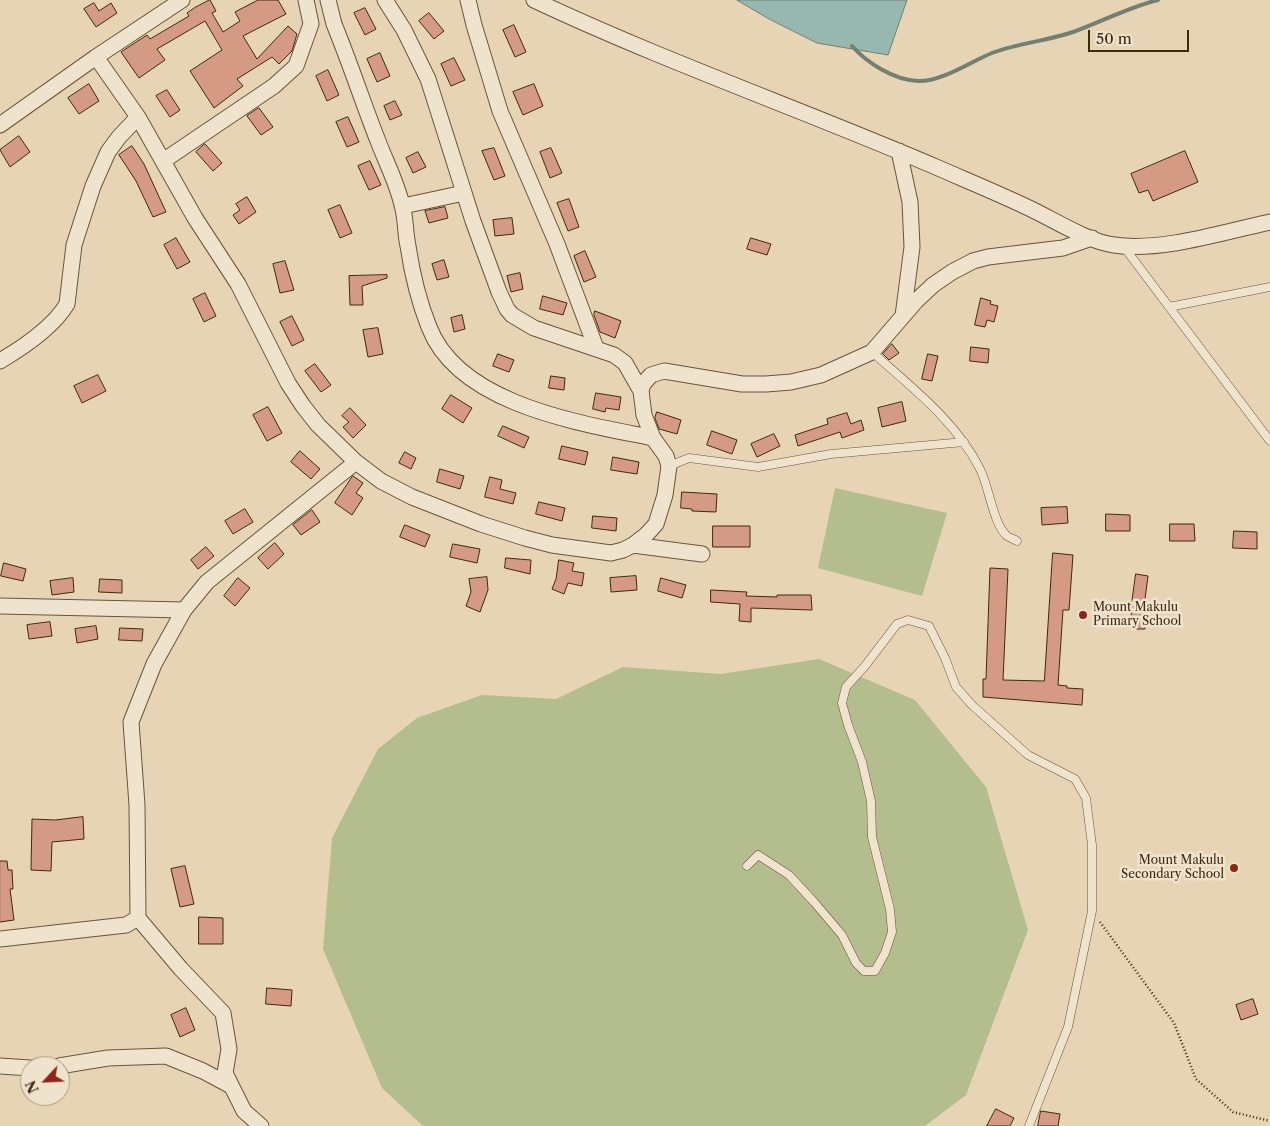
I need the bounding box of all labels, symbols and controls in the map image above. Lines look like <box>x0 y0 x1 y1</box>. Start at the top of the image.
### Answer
scale bar <box>1090 20 1191 52</box>
text: 50 m <box>1096 29 1132 48</box>
place label: Mount Makulu Primary School <box>1093 601 1181 629</box>
marker: Mount Makulu Primary School <box>1077 609 1089 621</box>
place label: Mount Makulu Secondary School <box>1121 854 1224 882</box>
marker: Mount Makulu Secondary School <box>1228 862 1240 874</box>
north arrow <box>20 1056 70 1106</box>
text: N <box>22 1078 43 1096</box>

